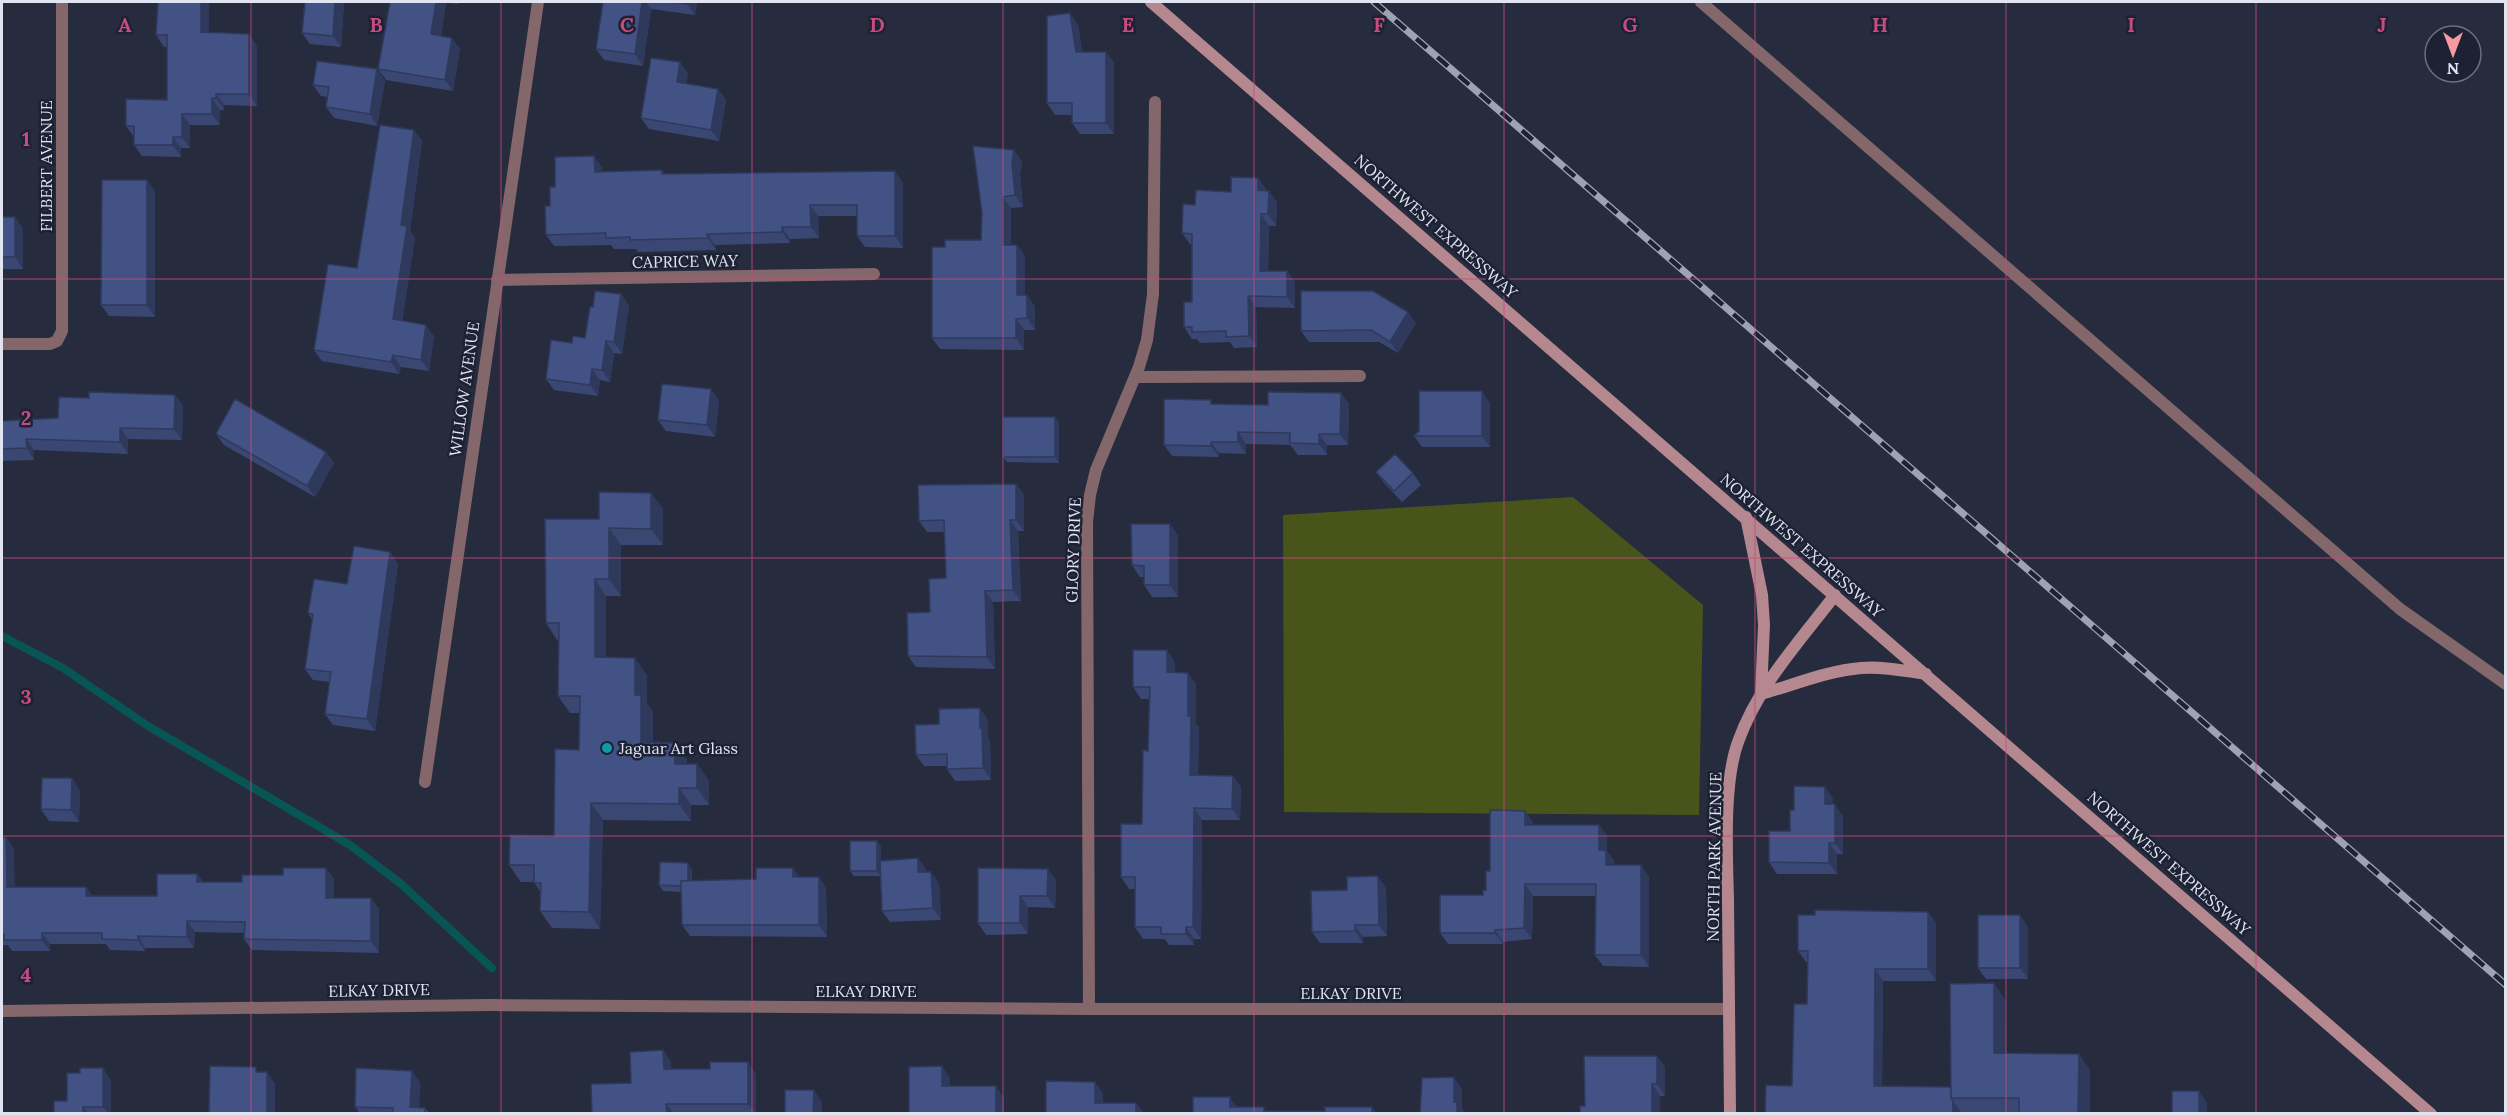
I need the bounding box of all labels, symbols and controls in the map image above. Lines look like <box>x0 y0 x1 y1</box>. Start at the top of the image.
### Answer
text: A <box>118 12 132 37</box>
text: B <box>369 12 383 37</box>
text: C <box>620 12 634 37</box>
text: D <box>869 12 885 37</box>
text: E <box>1122 12 1134 37</box>
text: F <box>1373 12 1385 37</box>
text: G <box>1622 12 1638 37</box>
text: H <box>1872 12 1888 37</box>
text: I <box>2127 12 2135 37</box>
text: J <box>2377 12 2387 37</box>
north arrow <box>2423 24 2483 84</box>
text: N <box>2447 59 2459 79</box>
street label: FILBERT AVENUE <box>36 100 56 232</box>
text: 1 <box>22 126 30 151</box>
street label: NORTHWEST EXPRESSWAY <box>1350 150 1522 303</box>
street label: CAPRICE WAY <box>632 250 739 272</box>
street label: WILLOW AVENUE <box>445 320 483 458</box>
text: 2 <box>21 405 31 430</box>
street label: NORTHWEST EXPRESSWAY <box>1716 469 1888 622</box>
street label: GLORY DRIVE <box>1061 497 1085 603</box>
text: 3 <box>20 684 32 709</box>
place label: Jaguar Art Glass <box>618 738 738 758</box>
marker: Jaguar Art Glass <box>600 741 614 755</box>
street label: NORTH PARK AVENUE <box>1703 772 1725 942</box>
street label: NORTHWEST EXPRESSWAY <box>2083 787 2255 940</box>
text: 4 <box>21 962 32 987</box>
street label: ELKAY DRIVE <box>328 979 430 1001</box>
street label: ELKAY DRIVE <box>815 981 917 1001</box>
street label: ELKAY DRIVE <box>1300 983 1402 1003</box>

